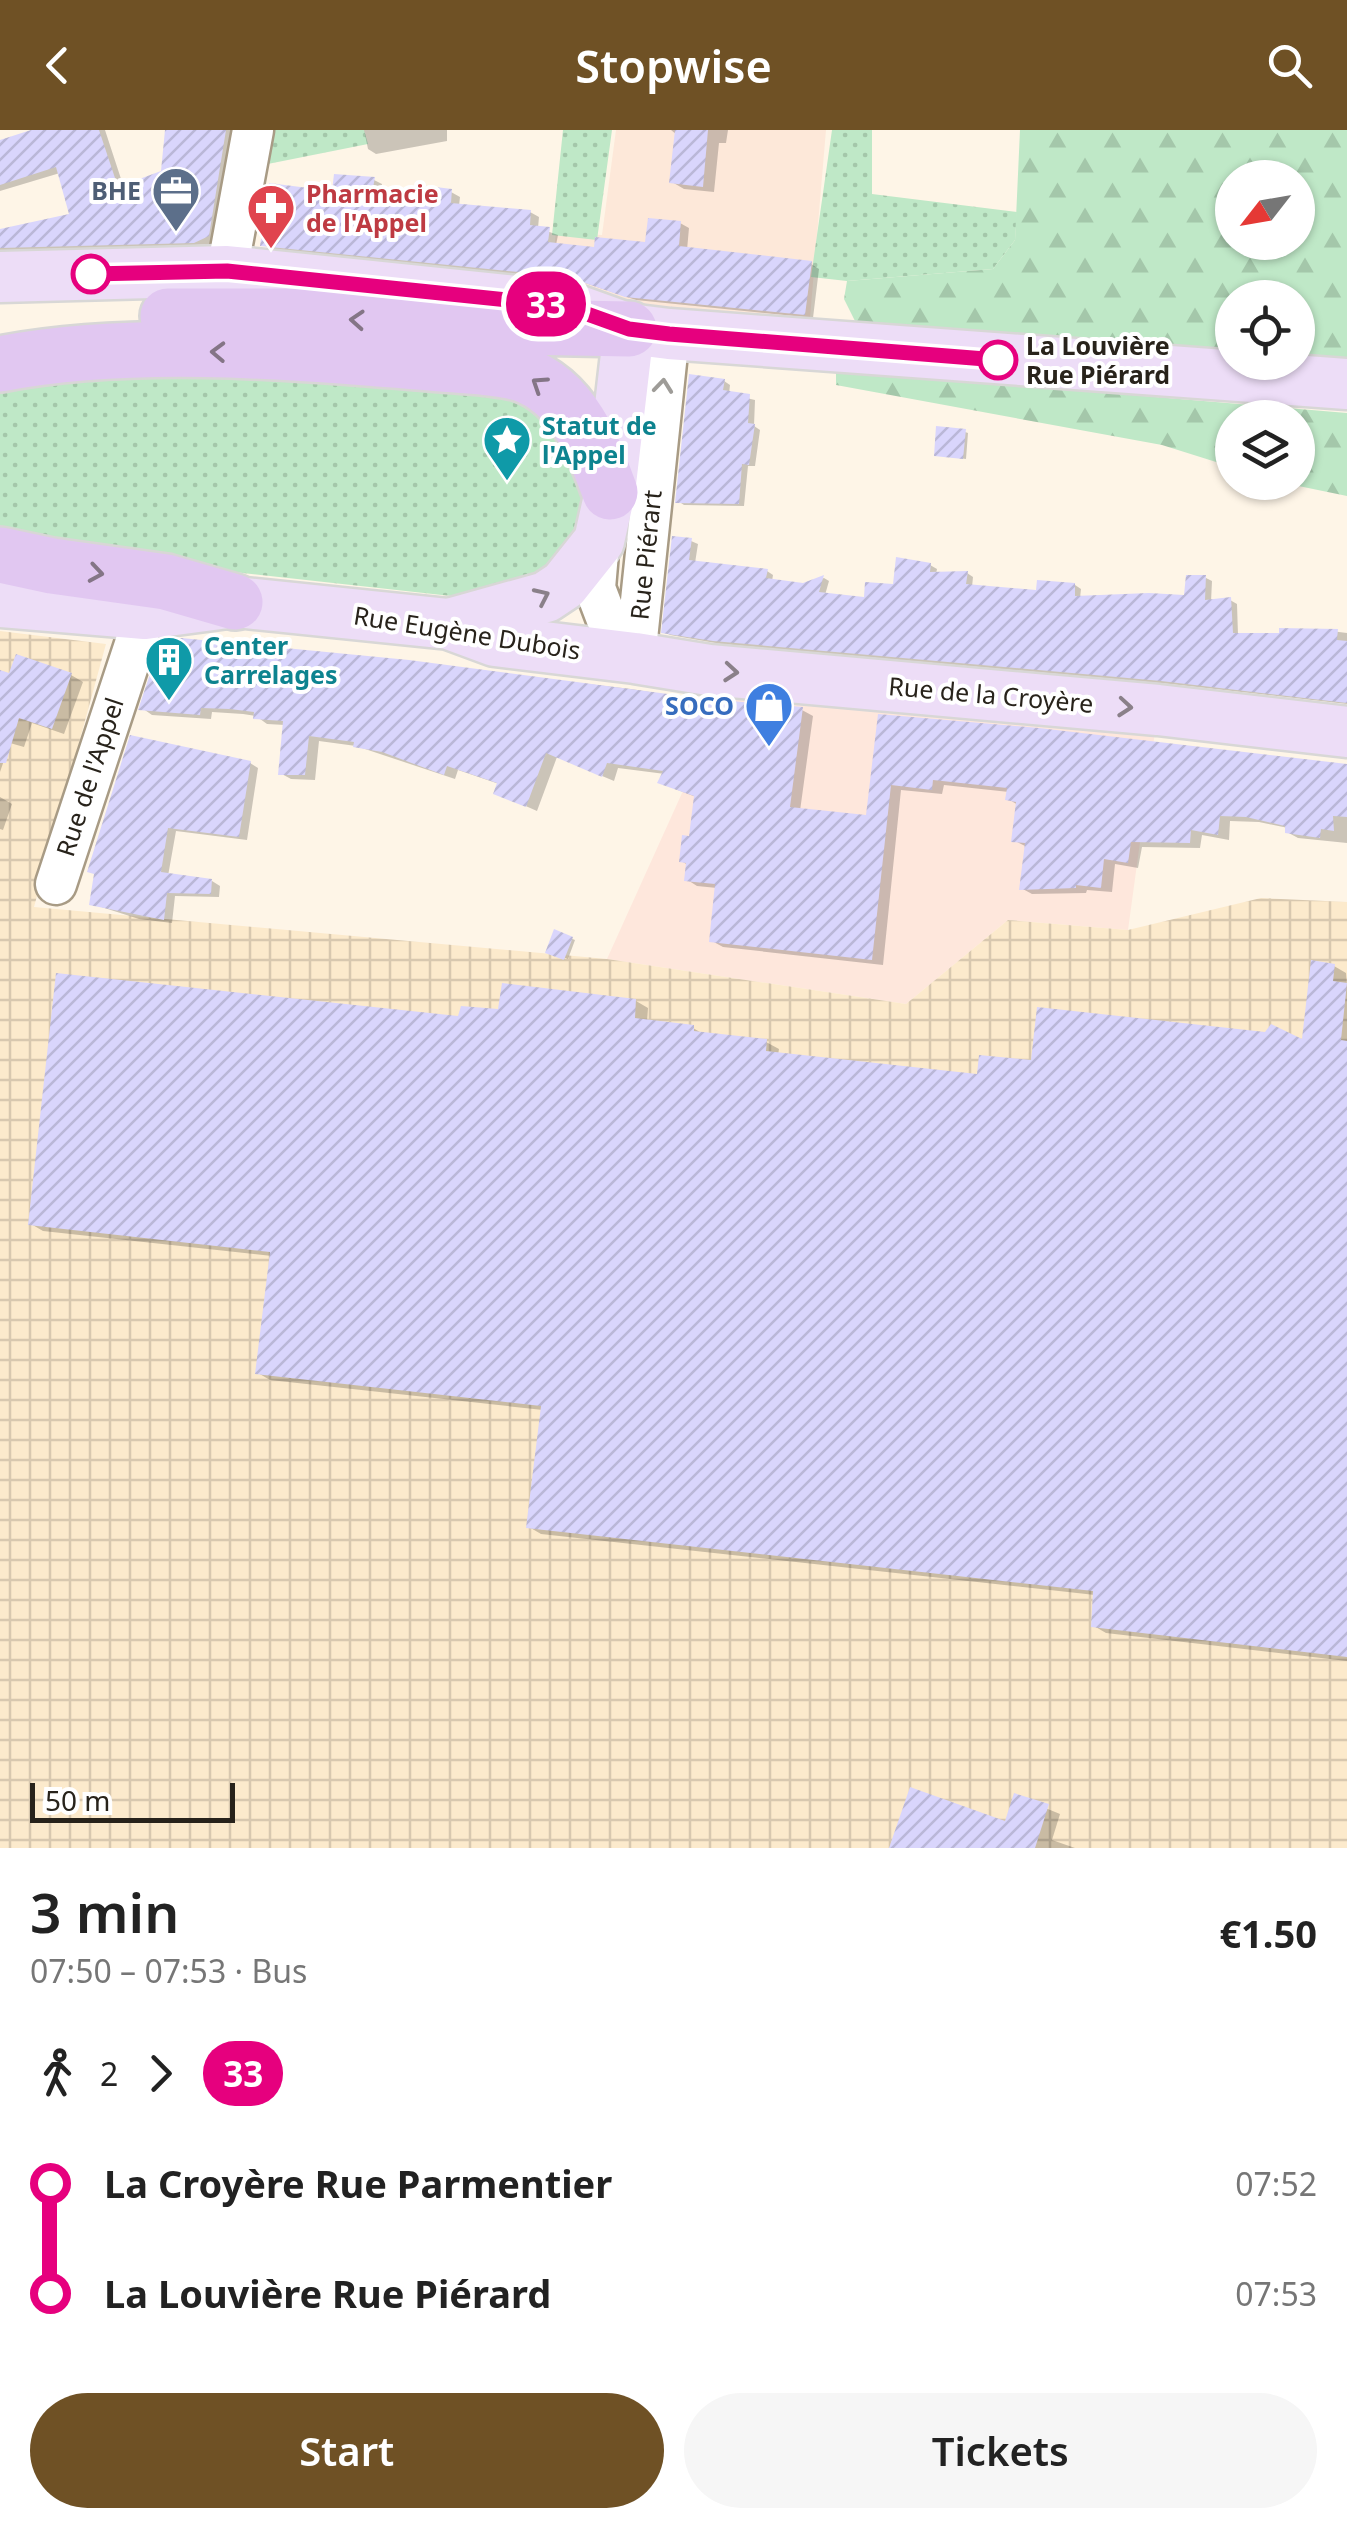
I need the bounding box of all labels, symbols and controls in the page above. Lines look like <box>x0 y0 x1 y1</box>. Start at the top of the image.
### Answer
text: Stopwise <box>575 35 772 96</box>
icon: back <box>30 38 85 93</box>
icon: search <box>1262 38 1317 93</box>
north arrow <box>1215 160 1315 260</box>
map controls <box>1215 160 1315 500</box>
office icon: BHE <box>150 165 202 233</box>
place label: BHE <box>91 173 141 207</box>
place label: Pharmacie de l'Appel <box>306 176 439 239</box>
pharmacy icon: Pharmacie de l'Appel <box>245 182 297 250</box>
unlabelled marker <box>72 255 110 293</box>
line badge: 33 <box>501 272 591 336</box>
button: locate <box>1215 280 1315 380</box>
text: 33 <box>526 281 566 328</box>
one-way arrow <box>349 310 365 332</box>
place label: La Louvière Rue Piérard <box>1026 328 1170 391</box>
marker: La Louvière Rue Piérard <box>979 341 1017 379</box>
one-way arrow <box>210 342 226 363</box>
one-way arrow <box>532 378 550 397</box>
one-way arrow <box>652 378 673 394</box>
button: layers <box>1215 400 1315 500</box>
place label: Statut de l'Appel <box>542 408 657 471</box>
place icon: Statut de l'Appel <box>481 414 533 482</box>
street label: Rue Piérart <box>621 488 669 622</box>
one-way arrow <box>87 561 104 582</box>
one-way arrow <box>532 589 550 609</box>
street label: Rue Eugène Dubois <box>351 597 583 667</box>
place label: Center Carrelages <box>204 628 338 691</box>
building icon: Center Carrelages <box>143 634 195 702</box>
one-way arrow <box>724 661 740 683</box>
street label: Rue de la Croyère <box>887 668 1095 720</box>
shop icon: SOCO <box>743 680 795 748</box>
place label: SOCO <box>665 688 734 722</box>
street label: Rue de l'Appel <box>47 693 131 860</box>
one-way arrow <box>1117 696 1133 718</box>
scale bar <box>30 1778 235 1822</box>
text: 50 m <box>45 1781 111 1819</box>
text: 3 min <box>30 1874 179 1949</box>
text: €1.50 <box>1219 1907 1317 1959</box>
text: 07:50 – 07:53 · Bus <box>30 1949 307 1992</box>
icon: walk <box>30 2046 85 2101</box>
icon: forward <box>133 2046 188 2101</box>
text: 33 <box>223 2050 263 2097</box>
text: 2 <box>100 2052 118 2095</box>
text: La Croyère Rue Parmentier <box>104 2157 612 2209</box>
text: 07:52 <box>1235 2162 1317 2205</box>
text: La Louvière Rue Piérard <box>104 2267 551 2319</box>
text: 07:53 <box>1235 2272 1317 2315</box>
button: Start <box>30 2393 664 2508</box>
button: Tickets <box>684 2393 1317 2508</box>

